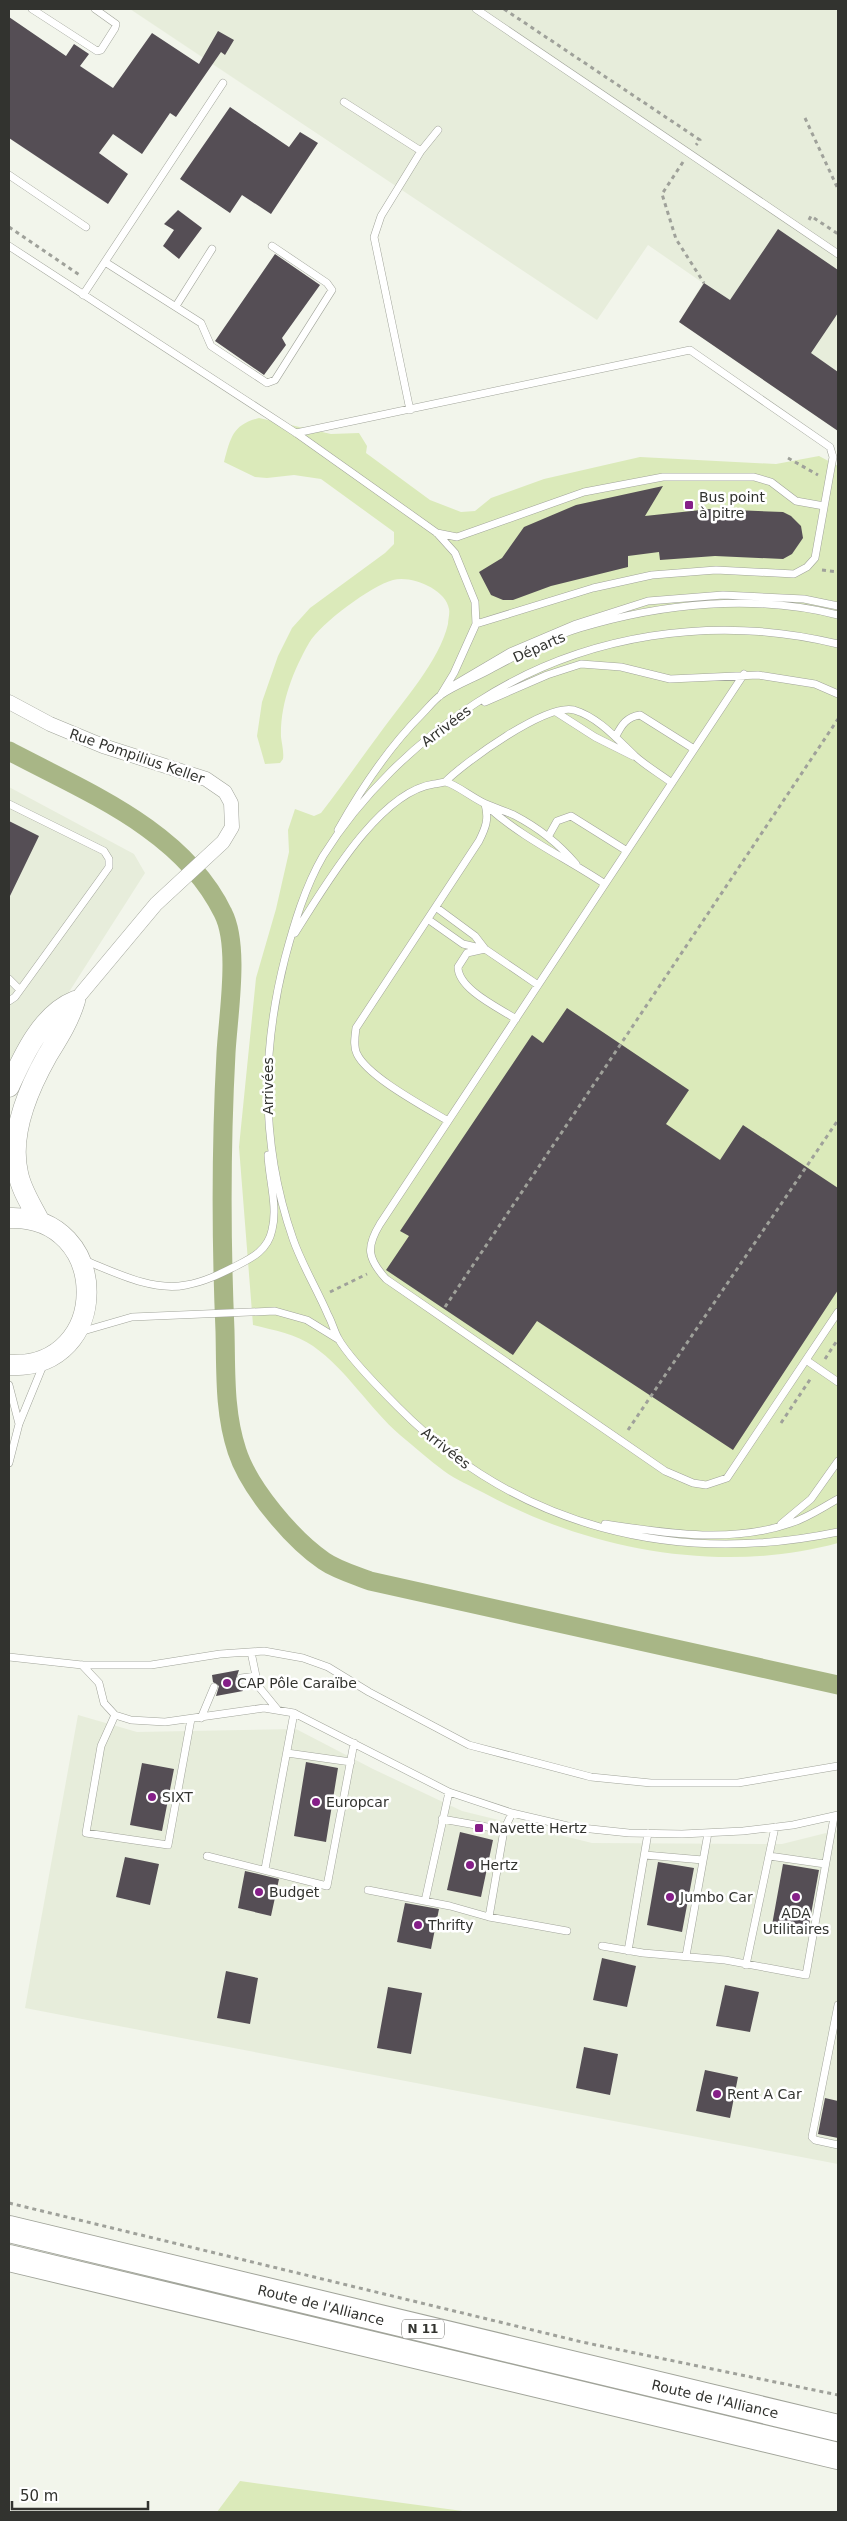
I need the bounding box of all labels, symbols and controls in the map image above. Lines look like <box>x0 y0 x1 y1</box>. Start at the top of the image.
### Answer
place label: Bus point à pitre <box>699 489 765 521</box>
marker: Bus point à pitre <box>683 499 695 511</box>
street label: Départs <box>510 628 568 666</box>
street label: Arrivées <box>418 702 474 750</box>
street label: Rue Pompilius Keller <box>67 725 207 787</box>
street label: Arrivées <box>260 1057 276 1115</box>
street label: Arrivées <box>418 1424 474 1472</box>
place label: CAP Pôle Caraïbe <box>237 1675 357 1691</box>
marker: CAP Pôle Caraïbe <box>221 1677 233 1689</box>
place label: SIXT <box>162 1789 193 1805</box>
marker: SIXT <box>146 1791 158 1803</box>
place label: Europcar <box>326 1794 389 1810</box>
marker: Europcar <box>310 1796 322 1808</box>
place label: Navette Hertz <box>489 1820 587 1836</box>
marker: Navette Hertz <box>473 1822 485 1834</box>
place label: Hertz <box>480 1857 518 1873</box>
marker: Hertz <box>464 1859 476 1871</box>
place label: Budget <box>269 1884 320 1900</box>
marker: Budget <box>253 1886 265 1898</box>
place label: Jumbo Car <box>679 1889 753 1905</box>
marker: Jumbo Car <box>664 1891 676 1903</box>
marker: ADA Utilitaires <box>790 1891 802 1903</box>
place label: ADA Utilitaires <box>763 1905 829 1937</box>
place label: Thrifty <box>427 1917 474 1933</box>
marker: Thrifty <box>412 1919 424 1931</box>
place label: Rent A Car <box>727 2086 802 2102</box>
marker: Rent A Car <box>711 2088 723 2100</box>
street label: Route de l'Alliance <box>256 2282 386 2328</box>
road number: N 11 <box>402 2320 444 2338</box>
street label: Route de l'Alliance <box>650 2377 780 2421</box>
scale bar <box>12 2478 149 2510</box>
text: 50 m <box>20 2487 58 2505</box>

